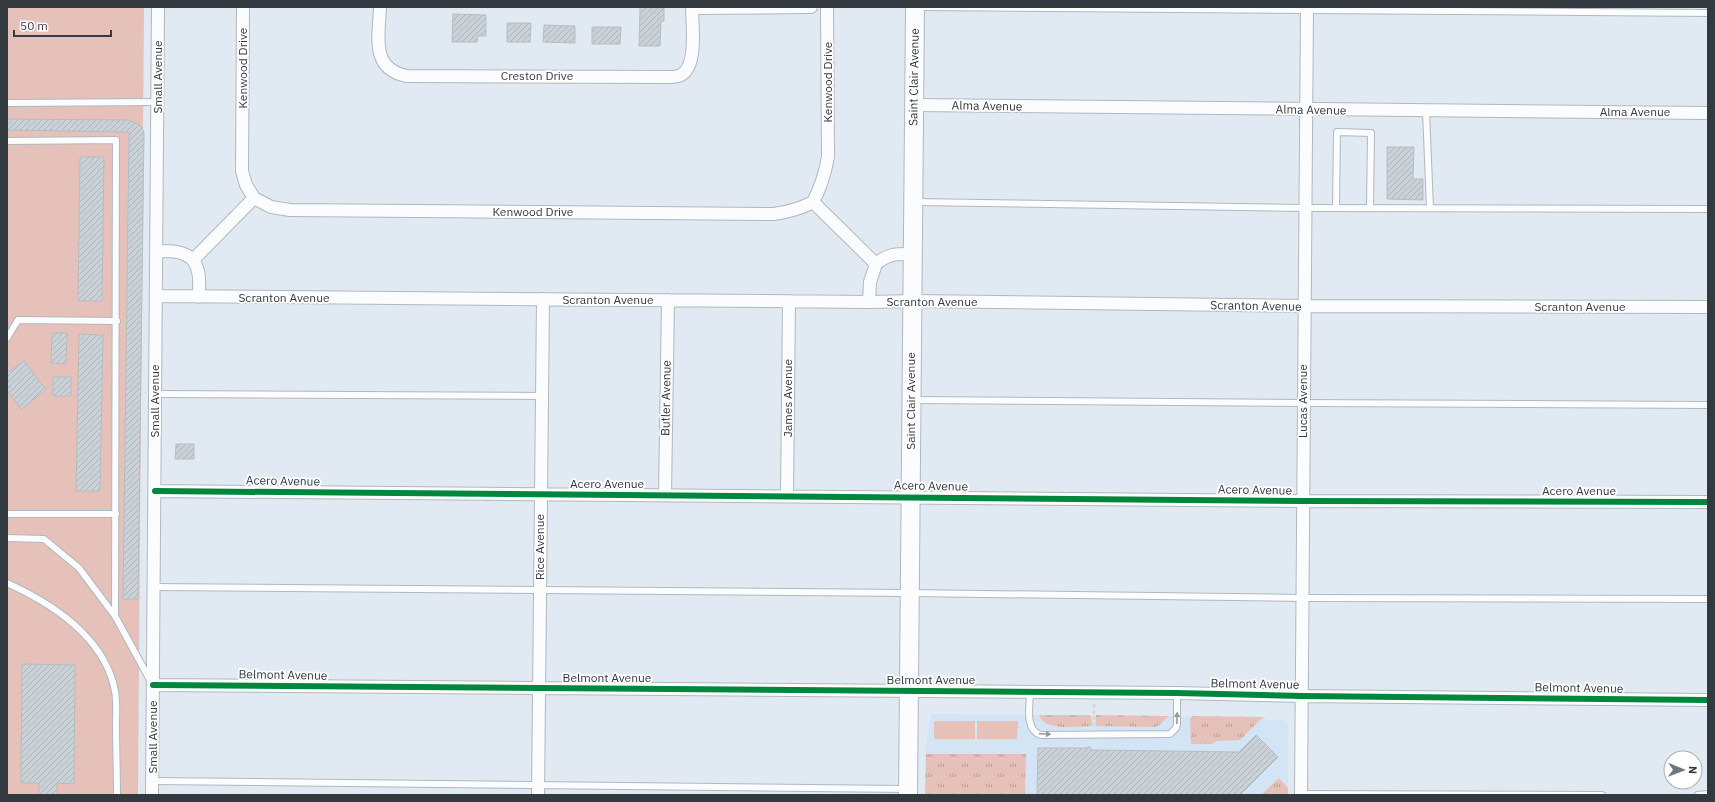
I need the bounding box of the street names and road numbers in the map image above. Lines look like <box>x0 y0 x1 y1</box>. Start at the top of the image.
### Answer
street label: Kenwood Drive <box>235 27 250 108</box>
street label: Saint Clair Avenue <box>905 28 922 126</box>
street label: Small Avenue <box>150 40 165 114</box>
street label: Kenwood Drive <box>820 41 835 122</box>
street label: Creston Drive <box>501 68 574 83</box>
street label: Alma Avenue <box>952 97 1023 114</box>
street label: Alma Avenue <box>1276 101 1347 118</box>
street label: Alma Avenue <box>1600 104 1671 119</box>
street label: Kenwood Drive <box>493 204 574 219</box>
street label: Scranton Avenue <box>238 290 330 305</box>
street label: Scranton Avenue <box>562 292 654 307</box>
street label: Scranton Avenue <box>886 294 978 309</box>
street label: Scranton Avenue <box>1210 297 1302 314</box>
street label: Scranton Avenue <box>1534 299 1626 314</box>
street label: Saint Clair Avenue <box>903 352 918 450</box>
street label: James Avenue <box>780 358 795 437</box>
street label: Butler Avenue <box>657 359 674 436</box>
street label: Small Avenue <box>147 364 162 438</box>
street label: Lucas Avenue <box>1295 364 1310 438</box>
street label: Acero Avenue <box>246 472 321 489</box>
street label: Acero Avenue <box>570 476 645 491</box>
street label: Acero Avenue <box>894 477 969 494</box>
street label: Acero Avenue <box>1218 481 1293 498</box>
street label: Acero Avenue <box>1542 483 1617 498</box>
street label: Rice Avenue <box>532 514 547 580</box>
street label: Belmont Avenue <box>238 666 328 683</box>
street label: Belmont Avenue <box>563 670 652 685</box>
street label: Belmont Avenue <box>887 672 976 687</box>
street label: Belmont Avenue <box>1210 675 1300 692</box>
street label: Belmont Avenue <box>1534 679 1624 696</box>
street label: Small Avenue <box>145 700 160 774</box>

